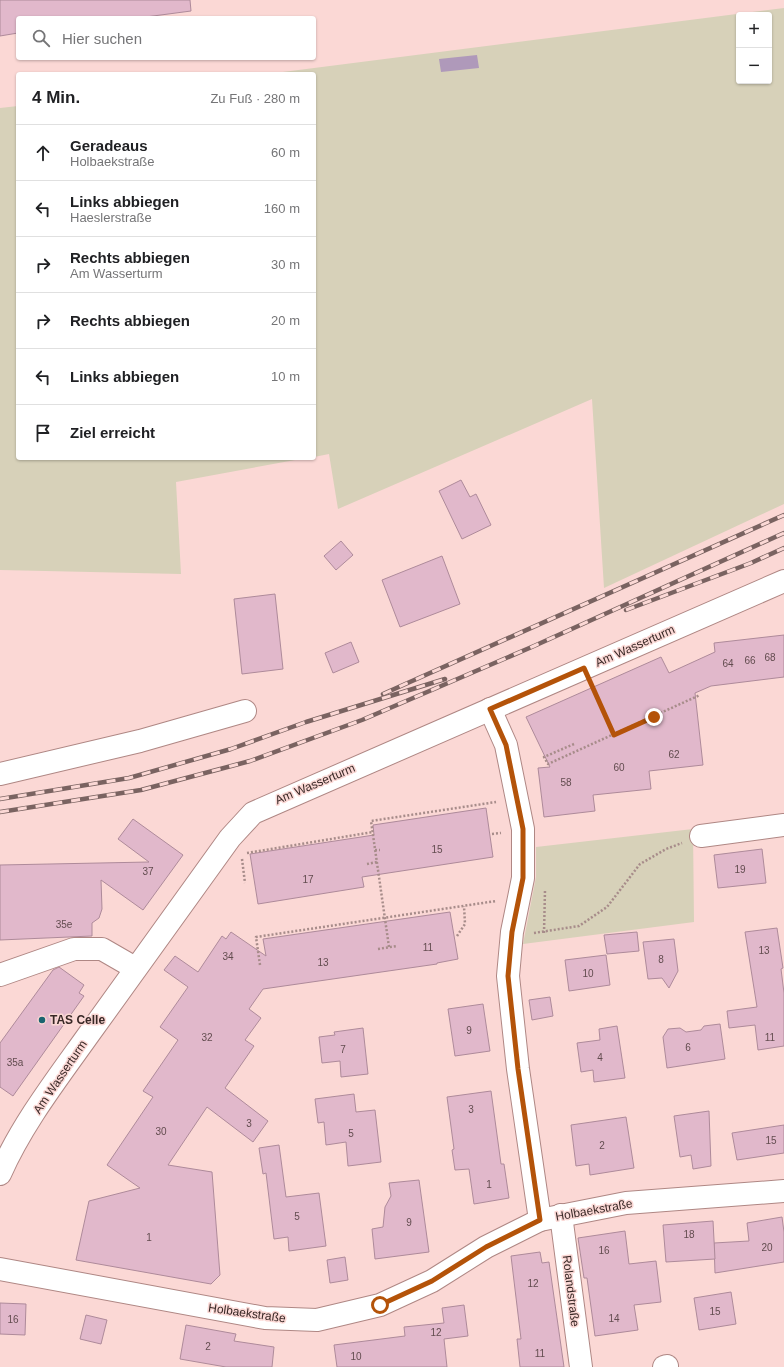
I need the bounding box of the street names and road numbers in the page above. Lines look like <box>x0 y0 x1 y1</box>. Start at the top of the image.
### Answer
street label: Am Wasserturm <box>593 622 677 670</box>
street label: Am Wasserturm <box>273 761 357 807</box>
street label: Am Wasserturm <box>30 1038 90 1116</box>
street label: Holbaekstraße <box>554 1196 634 1224</box>
street label: Rolandstraße <box>560 1254 582 1328</box>
street label: Holbaekstraße <box>207 1301 287 1325</box>

